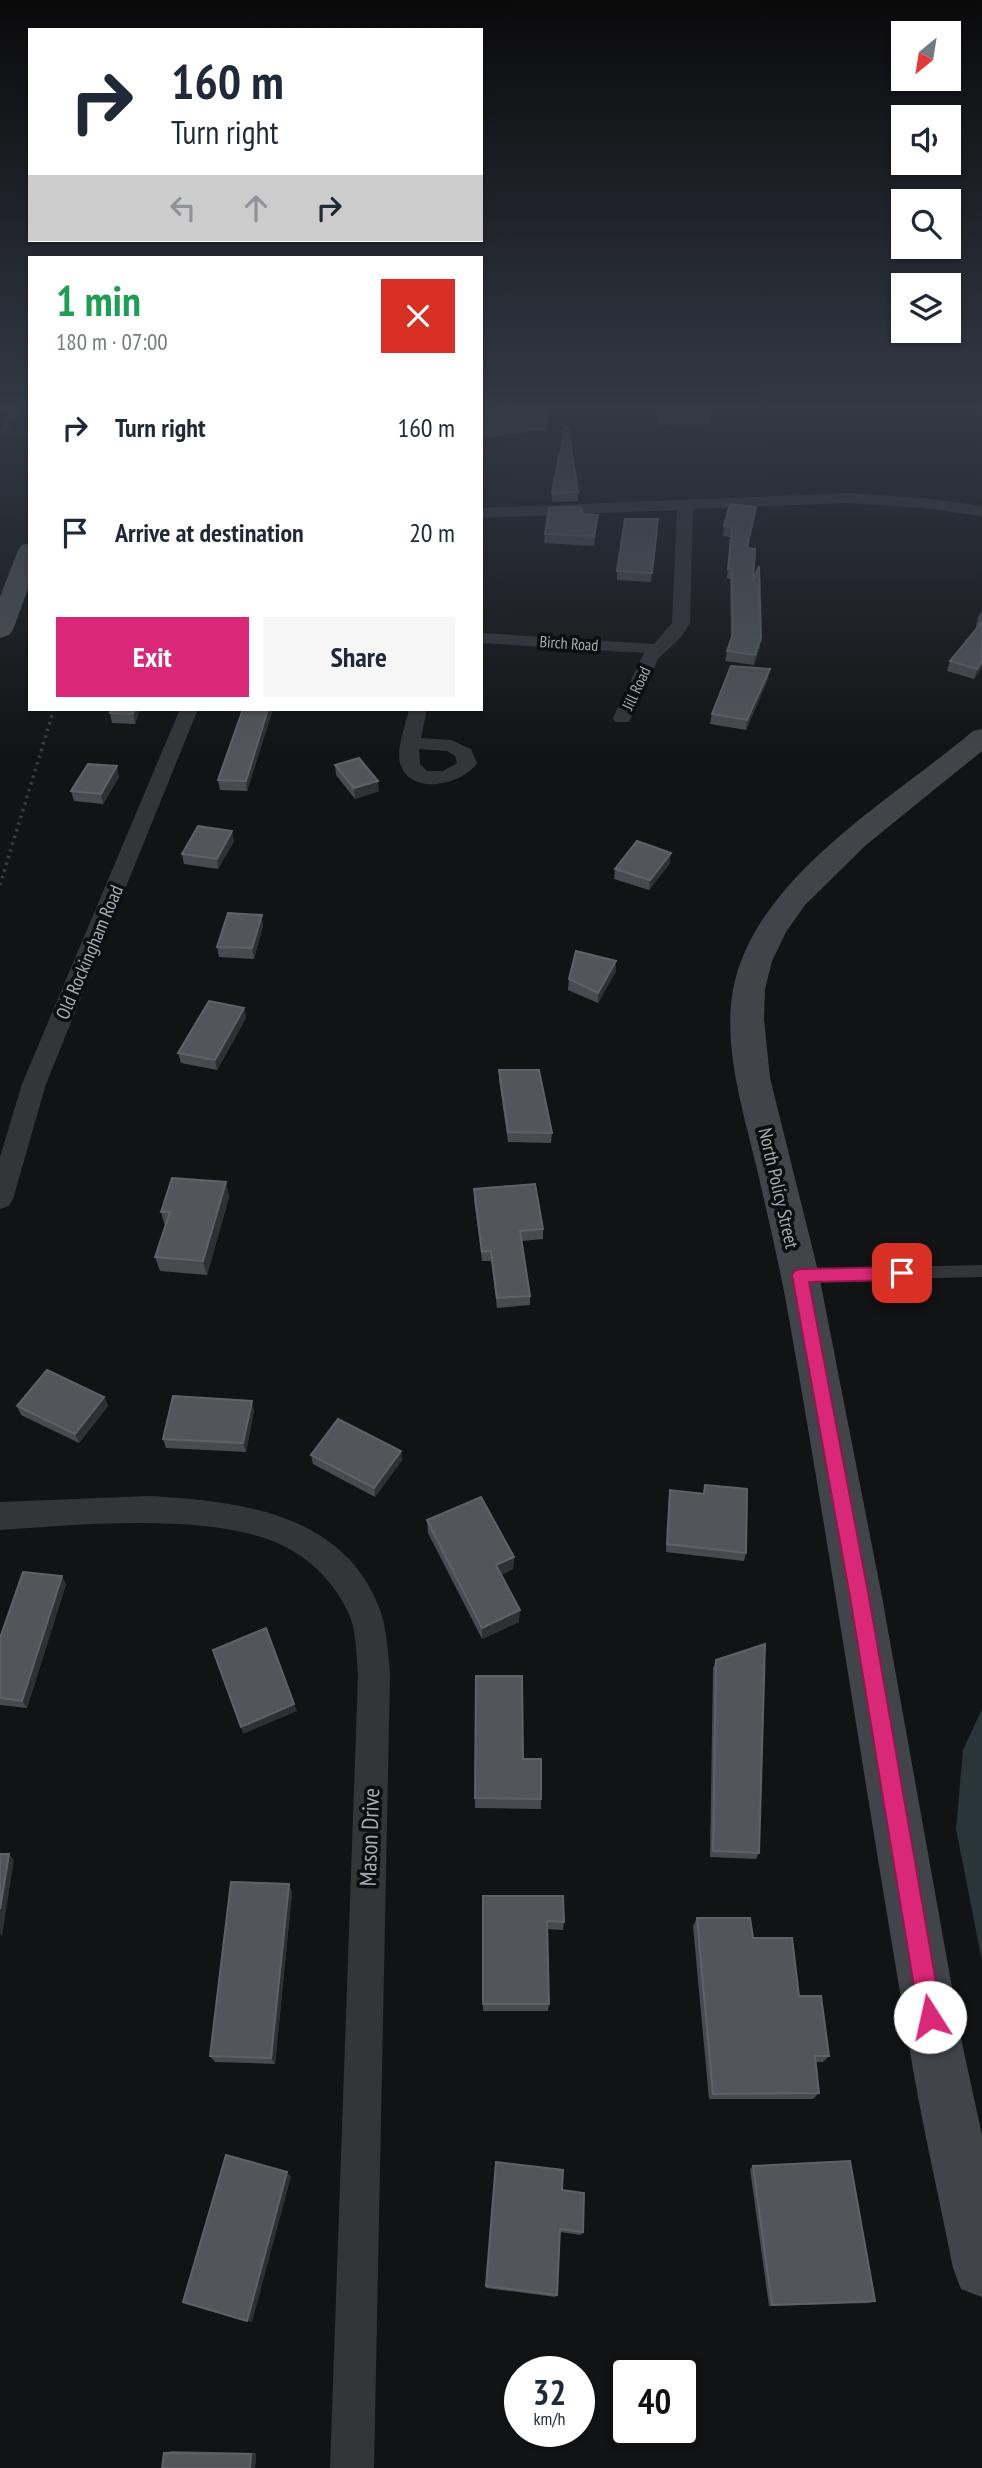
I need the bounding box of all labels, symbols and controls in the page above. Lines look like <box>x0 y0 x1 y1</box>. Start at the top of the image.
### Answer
north arrow <box>891 21 961 91</box>
map controls <box>891 21 961 343</box>
text: 160 m <box>171 49 284 113</box>
icon: right <box>56 56 147 147</box>
button: sound <box>891 105 961 175</box>
text: Turn right <box>171 111 279 153</box>
icon: left <box>164 189 202 227</box>
icon: ahead <box>237 189 275 227</box>
icon: right <box>310 189 348 227</box>
button: search <box>891 189 961 259</box>
text: 1 min <box>56 273 141 328</box>
button: layers <box>891 273 961 343</box>
button: close <box>381 279 455 353</box>
text: 180 m · 07:00 <box>56 327 168 356</box>
icon: right <box>56 409 94 447</box>
text: Turn right <box>115 411 206 444</box>
text: 160 m <box>397 411 455 444</box>
icon: arrive <box>56 514 94 552</box>
text: Arrive at destination <box>115 516 304 549</box>
text: 20 m <box>409 516 455 549</box>
button: Exit <box>56 617 249 697</box>
button: Share <box>263 617 455 697</box>
street label: Birch Road <box>539 631 599 655</box>
street label: Jill Road <box>617 663 655 714</box>
street label: Old Rockingham Road <box>50 881 128 1023</box>
street label: North Policy Street <box>753 1125 805 1251</box>
pin <box>872 1243 932 1303</box>
icon: arrive <box>883 1254 921 1292</box>
street label: Mason Drive <box>353 1787 385 1887</box>
position arrow <box>893 1980 967 2054</box>
speed limit sign: 40 <box>609 2356 700 2447</box>
text: 32 <box>533 2369 566 2415</box>
text: km/h <box>534 2407 565 2430</box>

